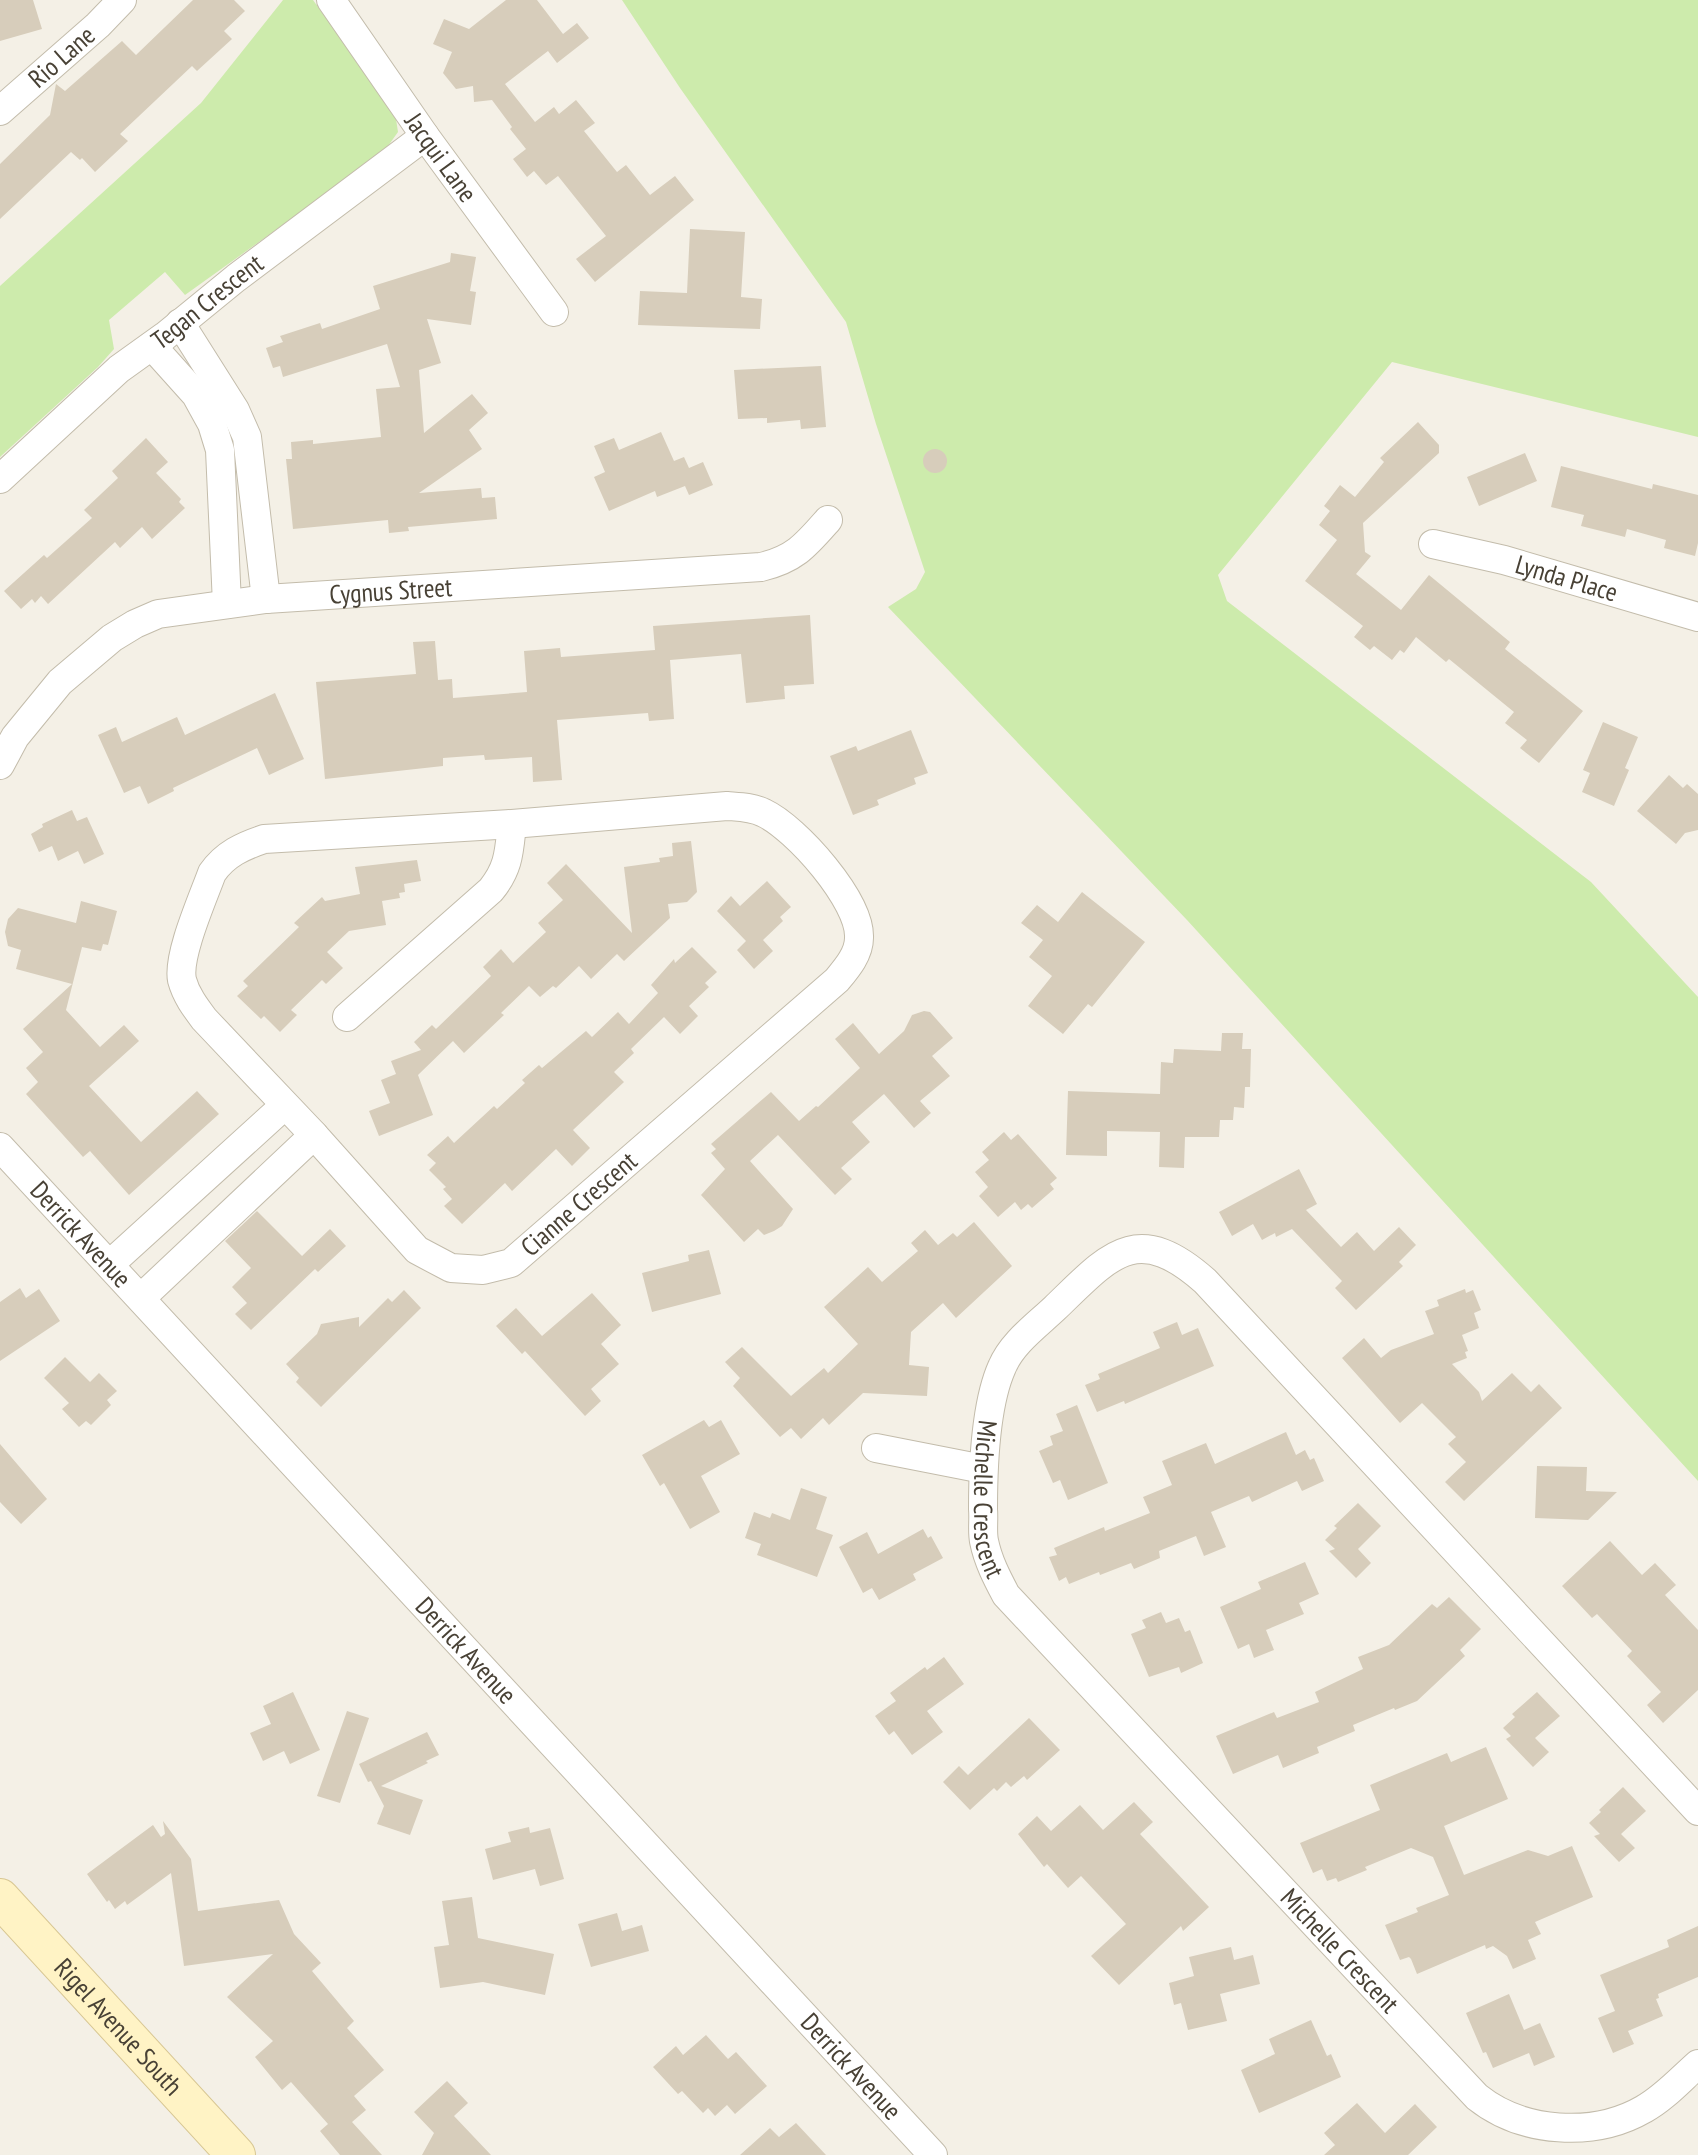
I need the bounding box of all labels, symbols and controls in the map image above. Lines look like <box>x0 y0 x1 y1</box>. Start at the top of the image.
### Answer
street label: Rio Lane <box>21 18 101 95</box>
street label: Jacqui Lane <box>397 105 485 208</box>
street label: Tegan Crescent <box>145 246 270 357</box>
street label: Lynda Place <box>1512 547 1622 609</box>
street label: Cygnus Street <box>328 570 453 611</box>
street label: Cianne Crescent <box>514 1144 644 1263</box>
street label: Derrick Avenue <box>24 1174 139 1294</box>
street label: Michelle Crescent <box>967 1418 1012 1583</box>
street label: Derrick Avenue <box>409 1590 524 1710</box>
street label: Michelle Crescent <box>1274 1881 1406 2019</box>
street label: Rigel Avenue South <box>48 1951 190 2102</box>
street label: Derrick Avenue <box>794 2006 909 2126</box>

